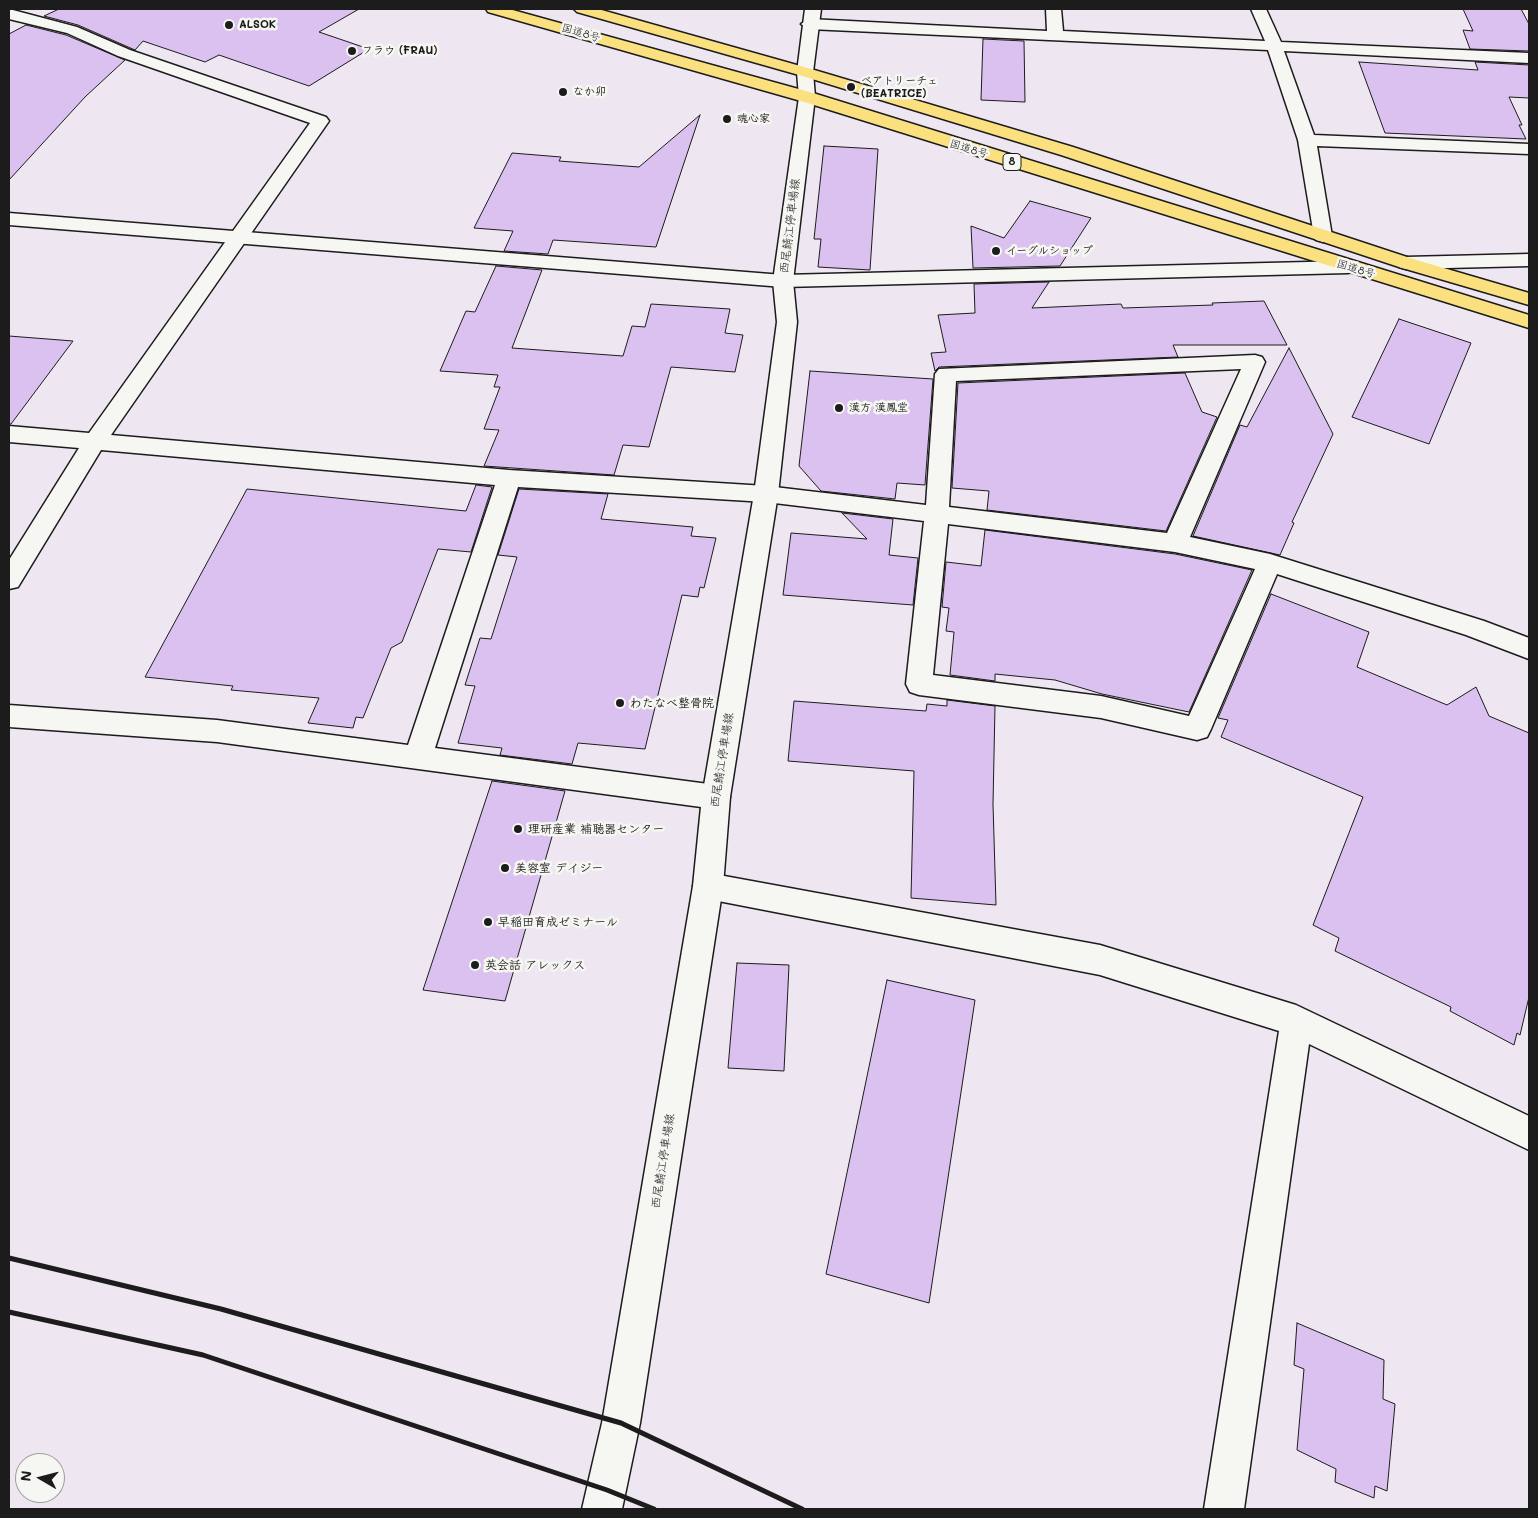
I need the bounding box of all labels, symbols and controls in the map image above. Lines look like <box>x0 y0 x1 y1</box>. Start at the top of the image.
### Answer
place label: ALSOK <box>239 18 276 32</box>
marker: ALSOK <box>223 19 235 31</box>
street label: 国道8号 <box>560 21 602 45</box>
place label: フラウ (FRAU) <box>362 44 437 58</box>
marker: フラウ (FRAU) <box>346 45 358 57</box>
place label: ベアトリーチェ (BEATRICE) <box>861 74 938 100</box>
marker: ベアトリーチェ (BEATRICE) <box>845 81 857 93</box>
place label: なか卯 <box>573 85 606 99</box>
marker: なか卯 <box>557 86 569 98</box>
place label: 魂心家 <box>737 112 770 126</box>
marker: 魂心家 <box>721 113 733 125</box>
street label: 国道8号 <box>948 137 990 161</box>
road number: 8 <box>1003 154 1021 170</box>
street label: 西尾鯖江停車場線 <box>777 177 803 275</box>
place label: イーグルショップ <box>1006 244 1093 258</box>
marker: イーグルショップ <box>990 245 1002 257</box>
street label: 国道8号 <box>1335 257 1377 281</box>
place label: 漢方 漢鳳堂 <box>849 401 908 415</box>
marker: 漢方 漢鳳堂 <box>833 402 845 414</box>
place label: わたなべ整骨院 <box>630 696 714 710</box>
marker: わたなべ整骨院 <box>614 697 626 709</box>
street label: 西尾鯖江停車場線 <box>707 711 737 809</box>
place label: 理研産業 補聴器センター <box>528 822 664 836</box>
marker: 理研産業 補聴器センター <box>512 823 524 835</box>
place label: 美容室 デイジー <box>515 861 603 875</box>
marker: 美容室 デイジー <box>499 862 511 874</box>
place label: 早稲田育成ゼミナール <box>498 915 618 929</box>
marker: 早稲田育成ゼミナール <box>482 916 494 928</box>
place label: 英会話 アレックス <box>485 958 585 972</box>
marker: 英会話 アレックス <box>469 959 481 971</box>
street label: 西尾鯖江停車場線 <box>648 1112 678 1210</box>
north arrow <box>15 1453 65 1503</box>
text: N <box>15 1469 36 1483</box>

